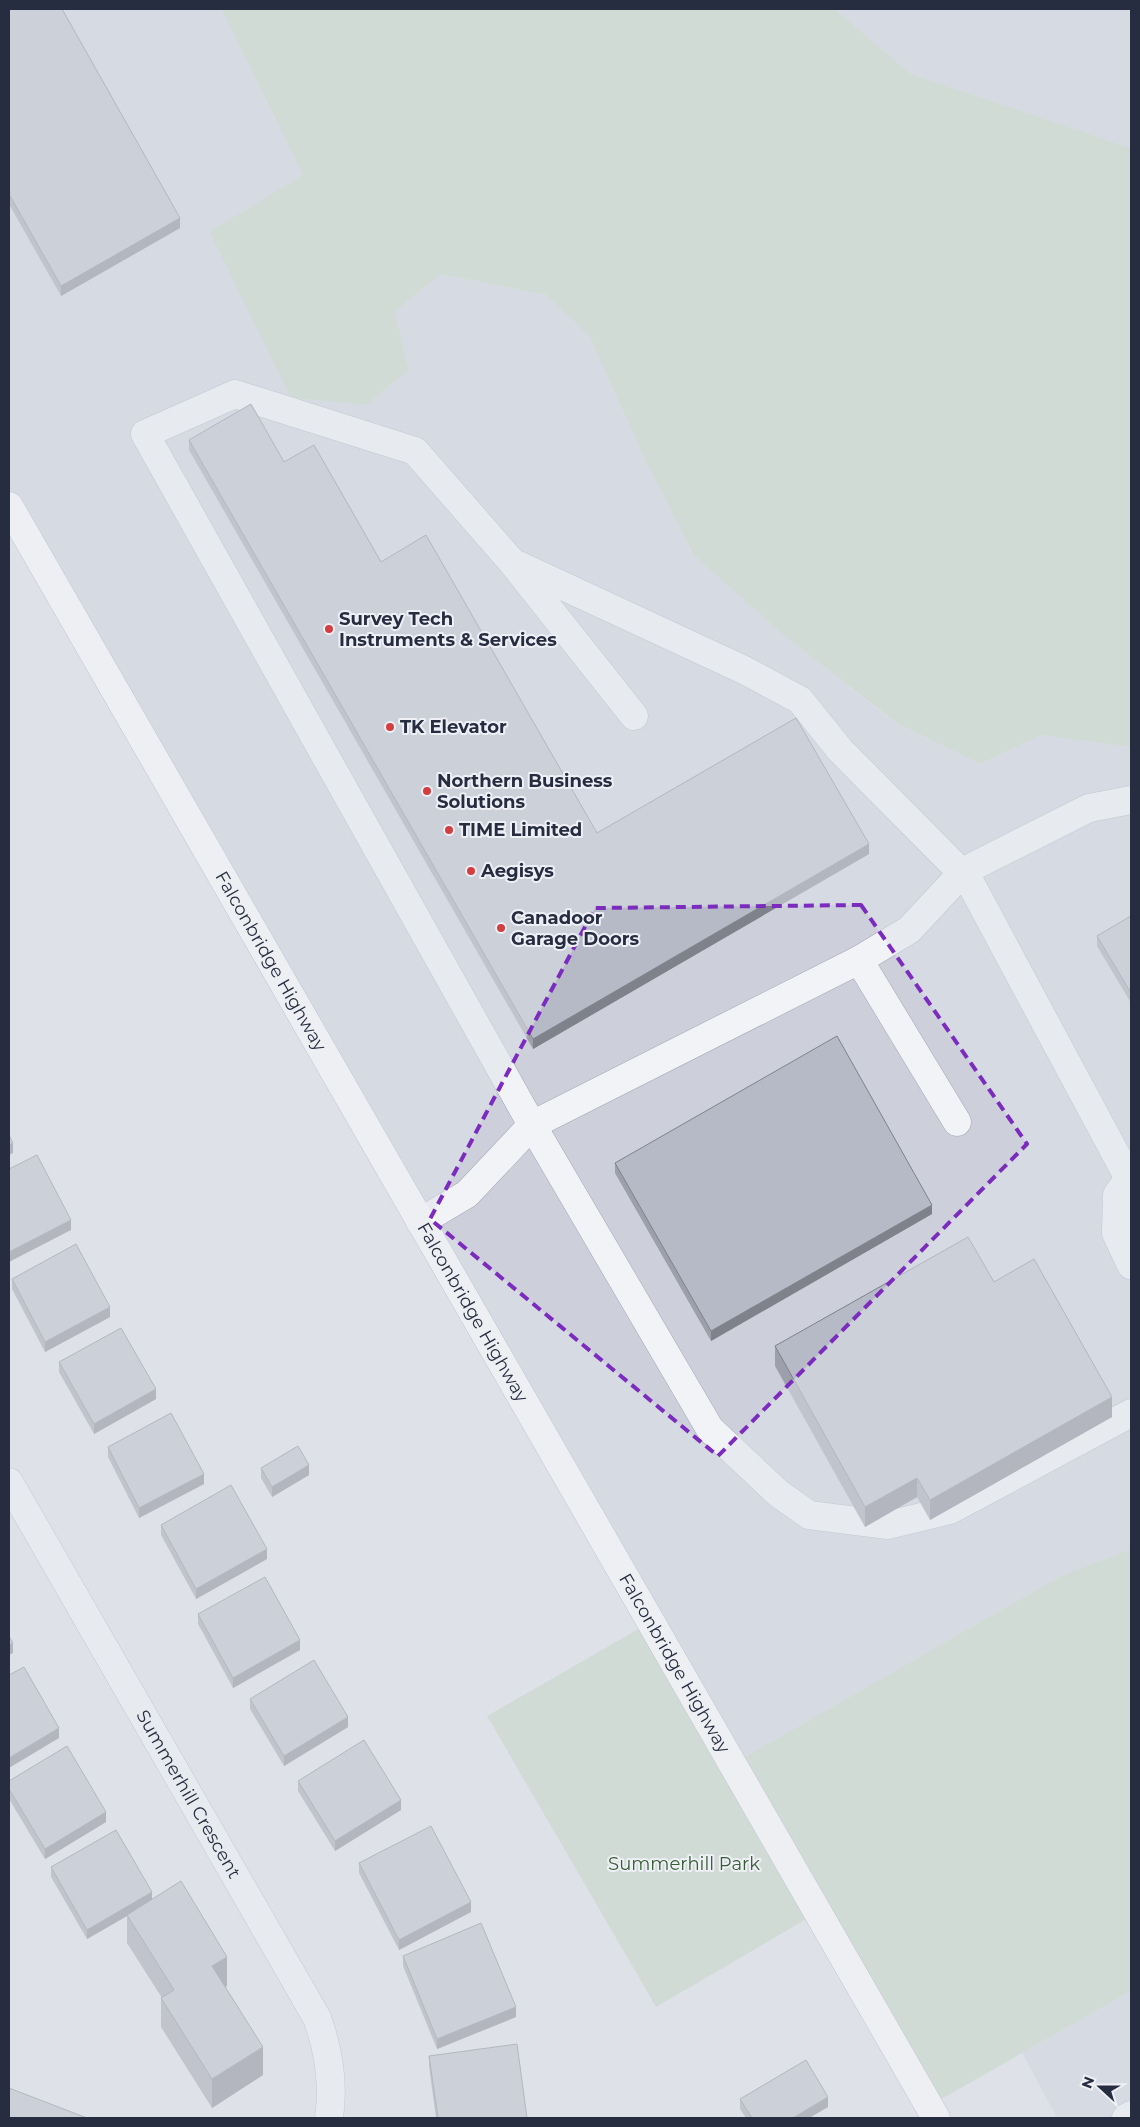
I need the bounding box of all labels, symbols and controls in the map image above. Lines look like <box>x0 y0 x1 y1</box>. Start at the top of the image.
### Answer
place label: Survey Tech Instruments & Services <box>339 608 557 651</box>
marker: Survey Tech Instruments & Services <box>323 623 335 635</box>
place label: TK Elevator <box>400 716 507 738</box>
marker: TK Elevator <box>384 721 396 733</box>
place label: Northern Business Solutions <box>437 770 613 813</box>
marker: Northern Business Solutions <box>421 785 433 797</box>
place label: TIME Limited <box>459 819 582 841</box>
marker: TIME Limited <box>443 824 455 836</box>
place label: Aegisys <box>480 860 554 882</box>
marker: Aegisys <box>465 865 477 877</box>
street label: Falconbridge Highway <box>210 867 331 1055</box>
place label: Canadoor Garage Doors <box>511 907 639 950</box>
marker: Canadoor Garage Doors <box>495 922 507 934</box>
street label: Falconbridge Highway <box>412 1218 533 1406</box>
street label: Falconbridge Highway <box>614 1570 735 1757</box>
street label: Summerhill Crescent <box>131 1706 245 1882</box>
park label: Summerhill Park <box>608 1853 760 1875</box>
north arrow <box>1075 2062 1125 2112</box>
text: N <box>1077 2074 1098 2091</box>

